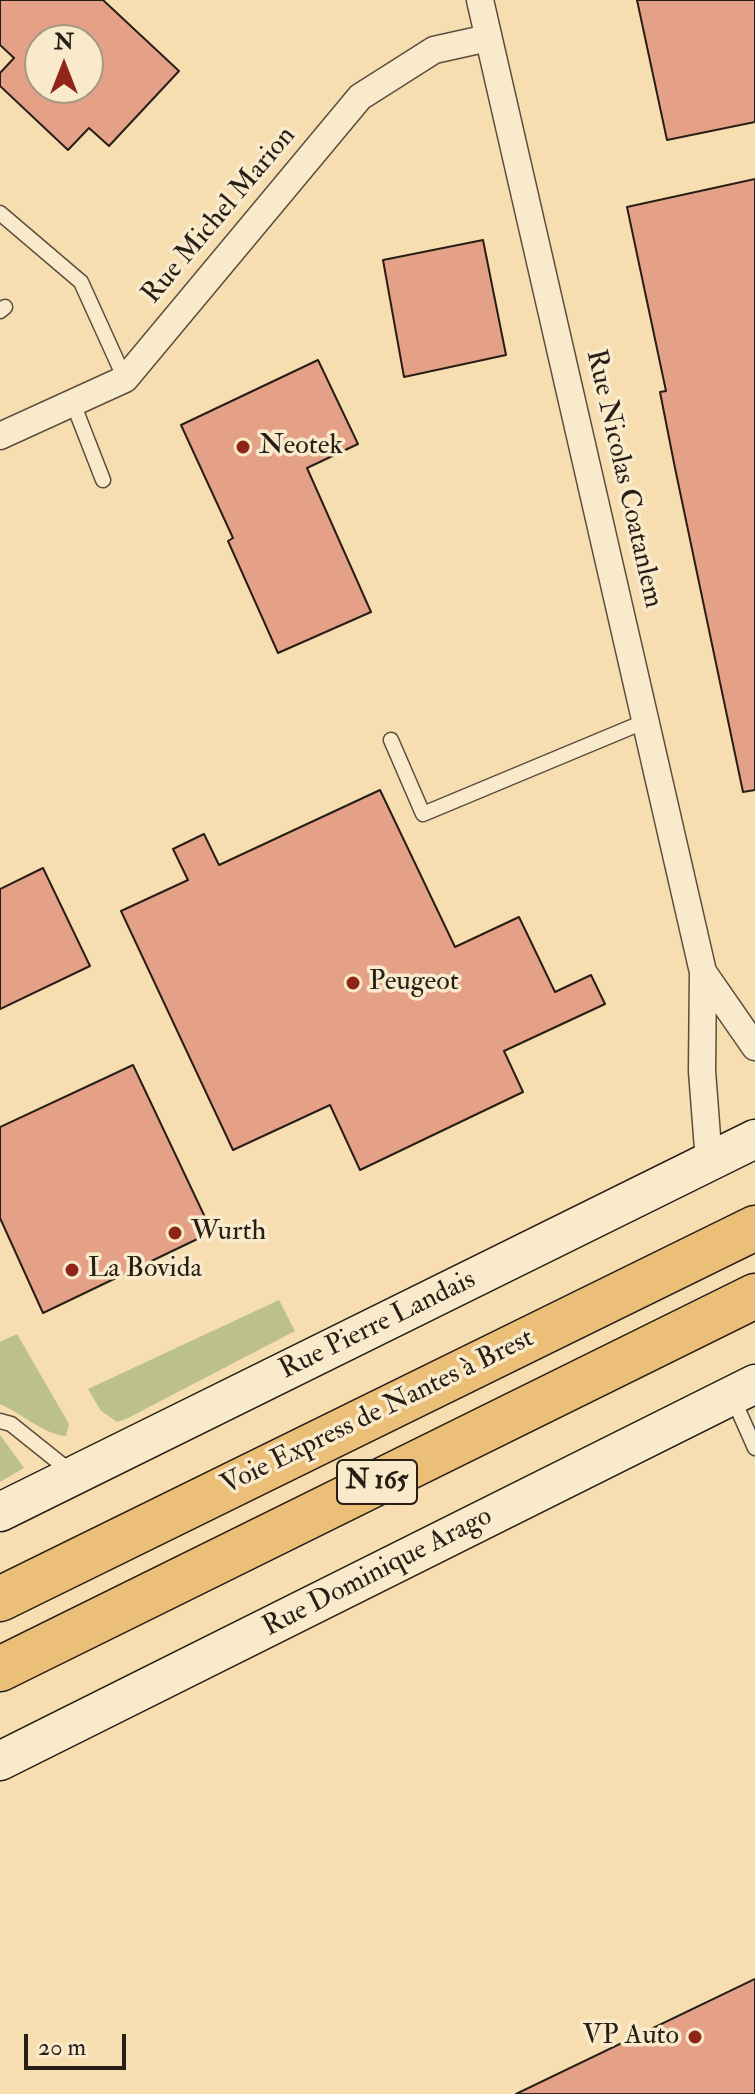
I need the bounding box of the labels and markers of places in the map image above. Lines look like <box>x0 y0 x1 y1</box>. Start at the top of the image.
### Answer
place label: Neotek <box>259 430 343 464</box>
marker: Neotek <box>234 438 252 456</box>
place label: Peugeot <box>369 966 459 1000</box>
marker: Peugeot <box>344 974 362 992</box>
place label: Wurth <box>191 1216 266 1250</box>
marker: Wurth <box>166 1224 184 1242</box>
place label: La Bovida <box>88 1253 202 1287</box>
marker: La Bovida <box>63 1261 81 1279</box>
place label: VP Auto <box>583 2020 679 2054</box>
marker: VP Auto <box>686 2028 704 2046</box>

